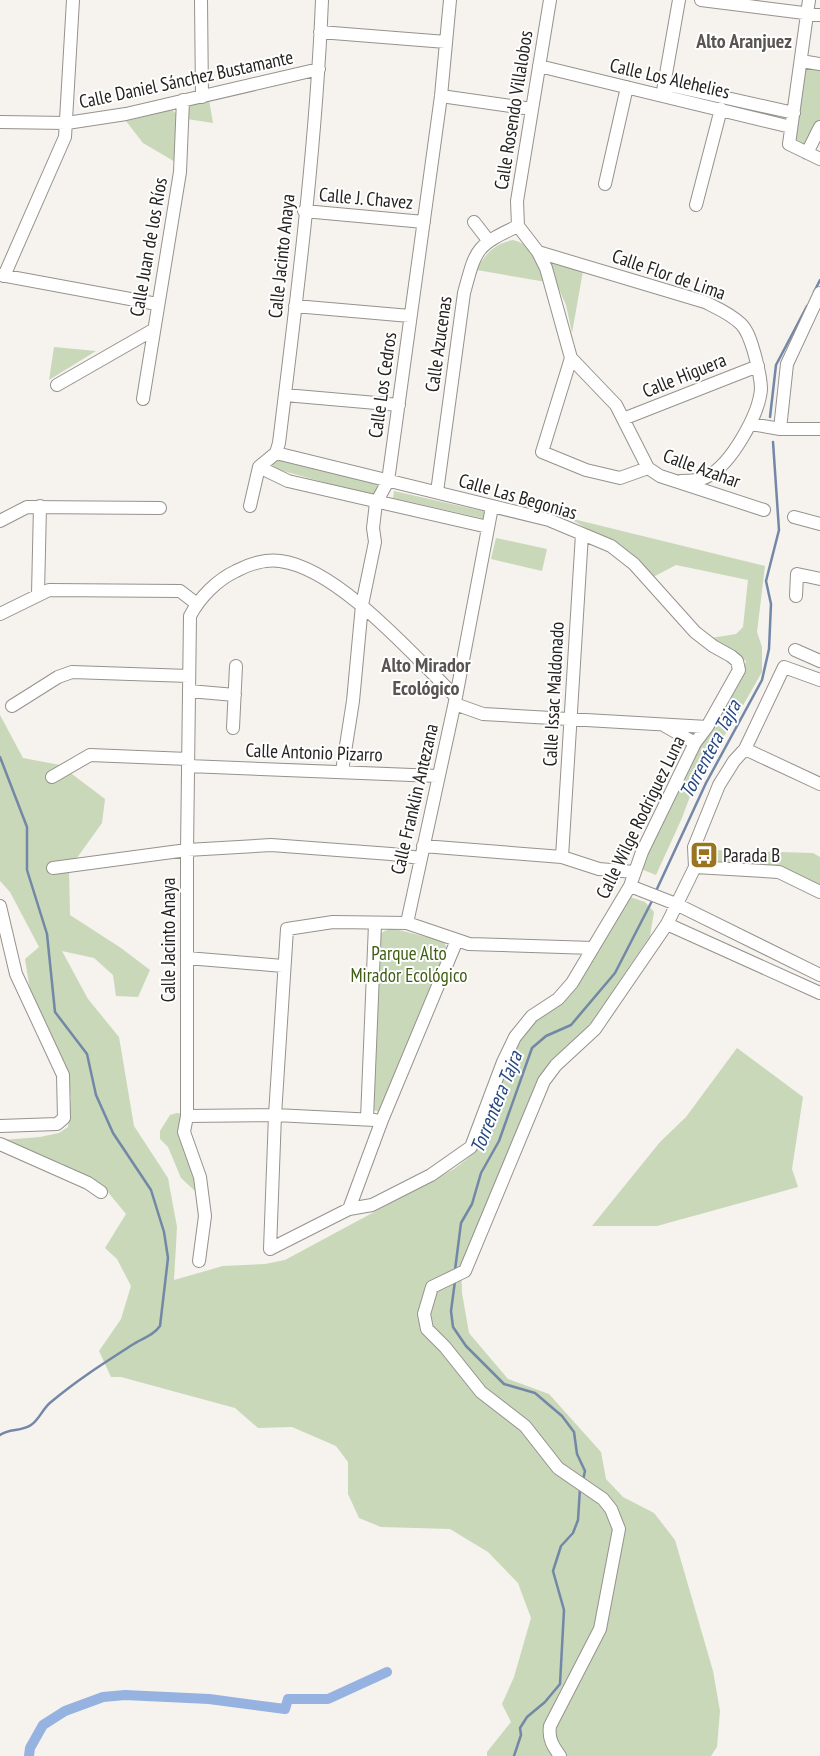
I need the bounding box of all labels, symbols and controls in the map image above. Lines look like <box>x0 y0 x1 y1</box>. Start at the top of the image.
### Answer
district label: Alto Aranjuez <box>695 28 792 54</box>
street label: Calle Rosendo Villalobos <box>489 29 537 191</box>
street label: Calle Daniel Sánchez Bustamante <box>77 45 295 113</box>
street label: Calle Los Alehelies <box>608 53 732 103</box>
street label: Calle Juan de los Ríos <box>124 176 172 318</box>
street label: Calle J. Chavez <box>318 182 414 214</box>
street label: Calle Jacinto Anaya <box>263 193 299 319</box>
street label: Calle Flor de Lima <box>609 243 729 305</box>
street label: Calle Azucenas <box>419 294 457 394</box>
street label: Calle Los Cedros <box>363 331 401 439</box>
street label: Calle Higuera <box>639 347 729 403</box>
street label: Calle Azahar <box>660 443 745 493</box>
street label: Calle Las Begonias <box>456 468 580 524</box>
street label: Calle Issac Maldonado <box>537 621 569 767</box>
district label: Alto Mirador Ecológico <box>380 652 471 701</box>
water label: Torrentera Tajra <box>673 695 747 802</box>
street label: Calle Franklin Antezana <box>385 721 443 877</box>
street label: Calle Wilge Rodriguez Luna <box>590 732 690 902</box>
street label: Calle Antonio Pizarro <box>245 738 383 766</box>
bus stop icon: Parada B <box>689 840 719 870</box>
place label: Parada B <box>723 843 780 867</box>
street label: Calle Jacinto Anaya <box>156 878 180 1002</box>
park label: Parque Alto Mirador Ecológico <box>350 941 468 987</box>
water label: Torrentera Tajra <box>464 1046 529 1157</box>

